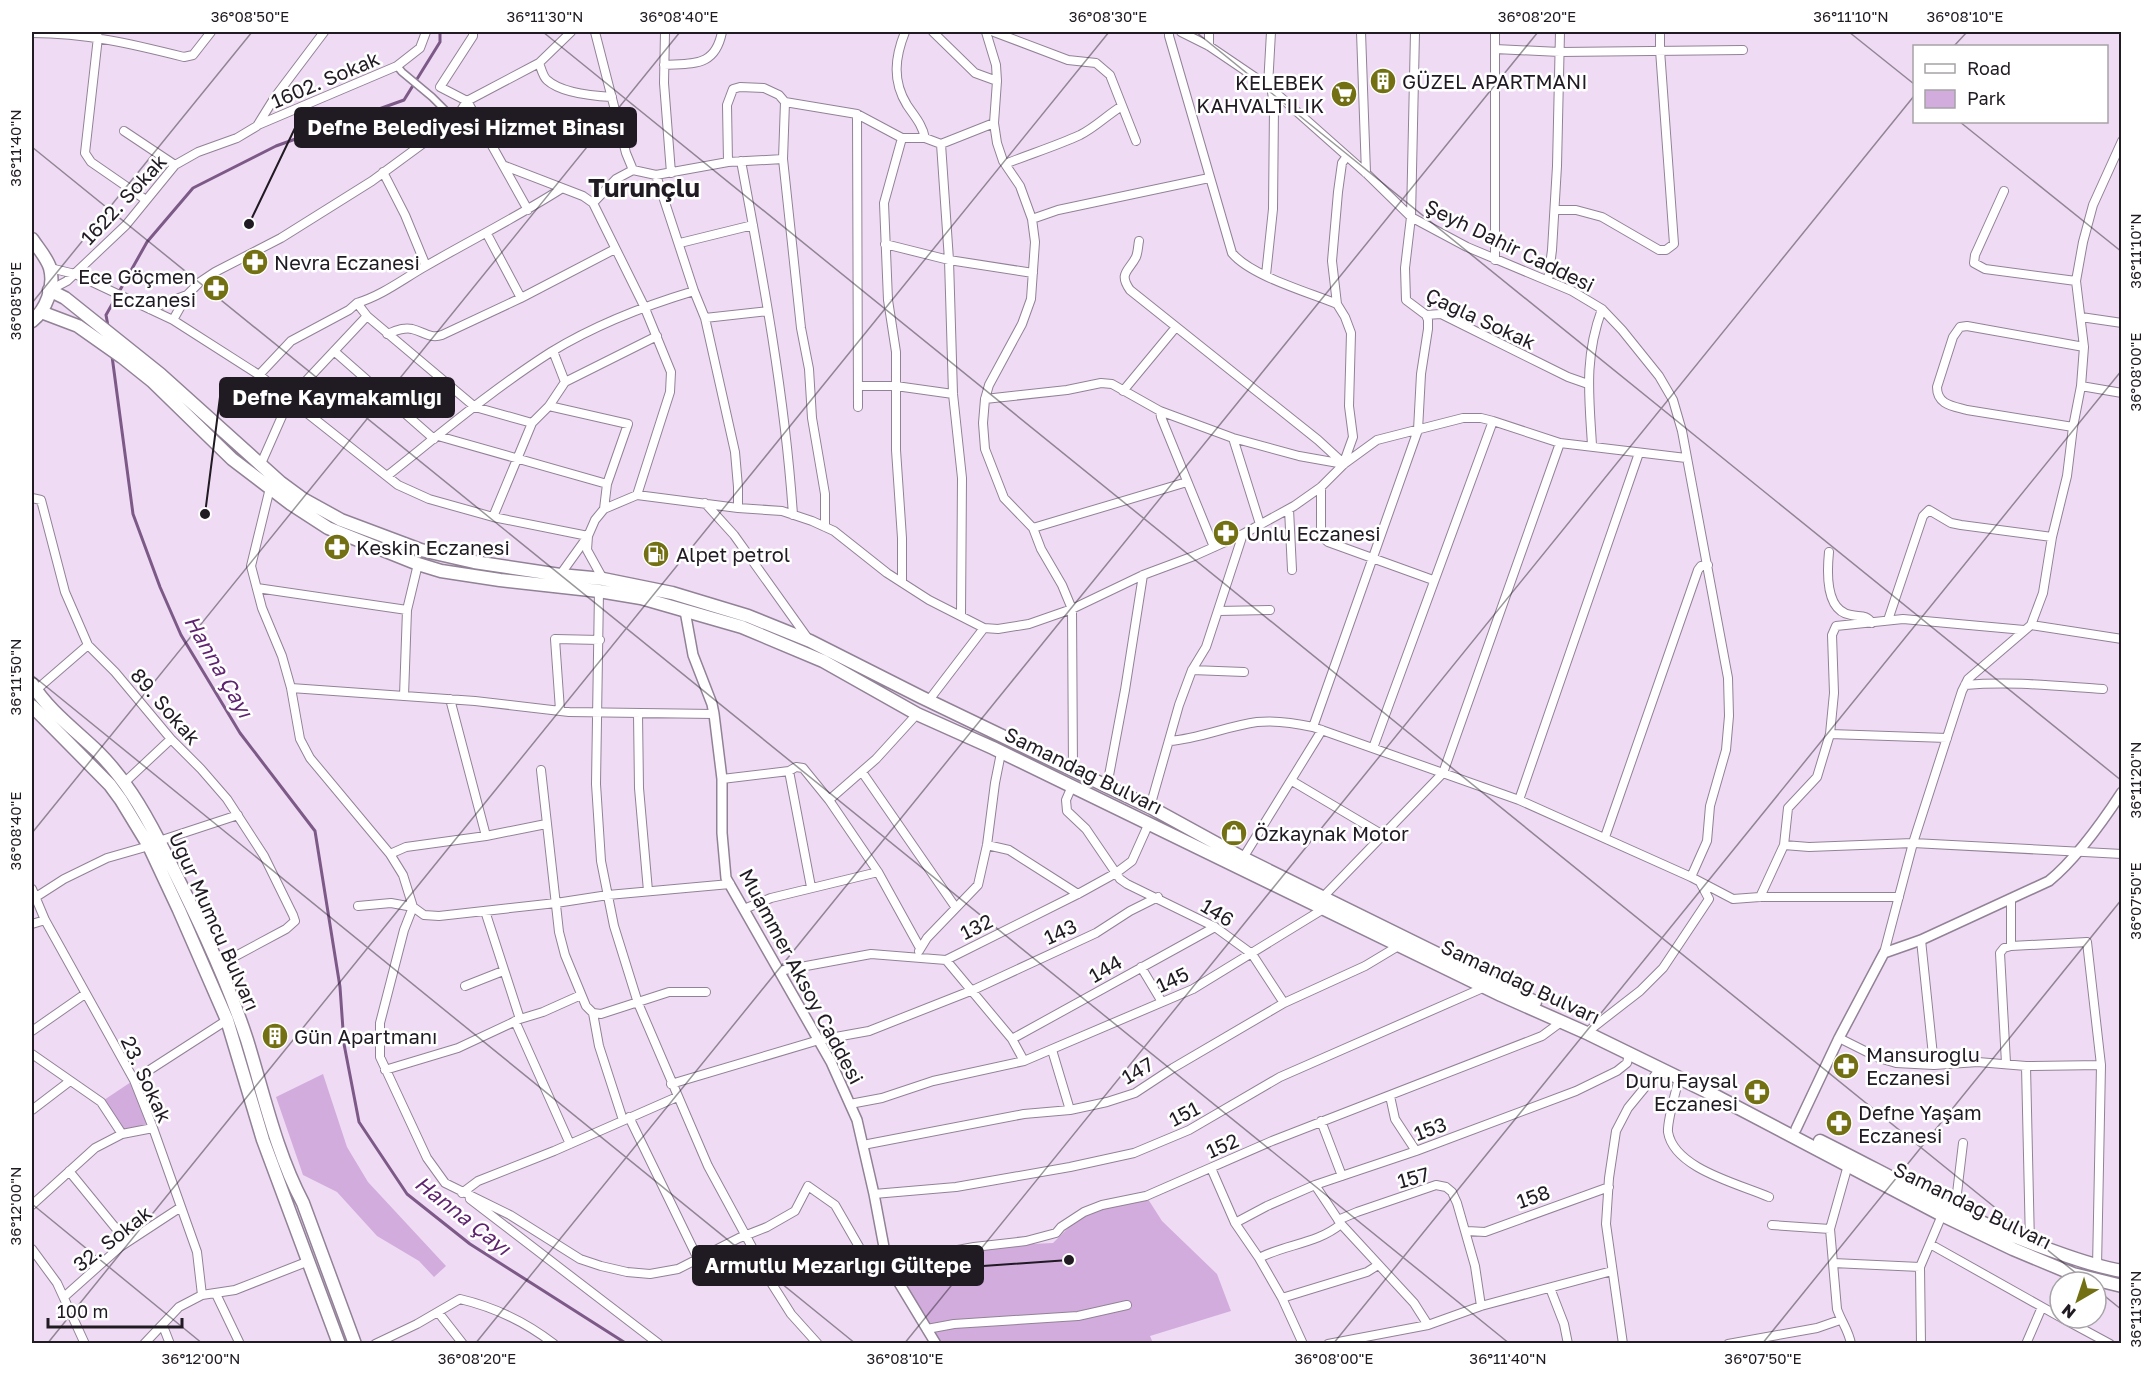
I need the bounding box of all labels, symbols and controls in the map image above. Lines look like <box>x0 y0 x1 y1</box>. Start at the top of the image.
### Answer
text: 36°08'50"E <box>211 7 289 25</box>
text: 36°11'30"N <box>507 7 583 25</box>
text: 36°08'40"E <box>640 7 718 25</box>
text: 36°08'30"E <box>1069 7 1147 25</box>
text: 36°08'20"E <box>1498 7 1576 25</box>
text: 36°11'10"N <box>1813 7 1889 25</box>
text: 36°08'10"E <box>1926 7 2004 25</box>
street label: 1602. Sokak <box>267 45 383 113</box>
legend <box>1913 45 2108 123</box>
text: Road <box>1967 57 2011 79</box>
building icon: GÜZEL APARTMANI <box>1368 66 1398 96</box>
place label: GÜZEL APARTMANI <box>1402 69 1587 93</box>
place label: KELEBEK KAHVALTILIK <box>1196 70 1324 117</box>
supermarket icon: KELEBEK KAHVALTILIK <box>1329 79 1359 109</box>
text: Park <box>1967 87 2006 109</box>
callout: Defne Belediyesi Hizmet Binası <box>295 108 636 147</box>
text: 36°11'40"N <box>6 109 24 187</box>
text: Defne Belediyesi Hizmet Binası <box>307 114 625 140</box>
street label: 1622. Sokak <box>75 149 171 249</box>
district label: Turunçlu <box>588 172 700 203</box>
street label: Şeyh Dahir Caddesi <box>1421 194 1599 296</box>
text: 36°11'10"N <box>2126 213 2144 289</box>
pharmacy icon: Nevra Eczanesi <box>240 247 270 277</box>
place label: Nevra Eczanesi <box>274 250 420 274</box>
text: 36°08'50"E <box>6 262 24 340</box>
place label: Ece Göçmen Eczanesi <box>78 264 196 311</box>
pharmacy icon: Ece Göçmen Eczanesi <box>201 273 231 303</box>
street label: Çağla Sokak <box>1422 282 1540 354</box>
text: 36°08'00"E <box>2126 332 2144 412</box>
callout: Defne Kaymakamlığı <box>220 378 454 417</box>
text: Defne Kaymakamlığı <box>232 384 442 410</box>
pharmacy icon: Unlu Eczanesi <box>1211 518 1241 548</box>
place label: Unlu Eczanesi <box>1246 521 1381 545</box>
pharmacy icon: Keskin Eczanesi <box>322 532 352 562</box>
place label: Keskin Eczanesi <box>356 535 510 559</box>
fuel station icon: Alpet petrol <box>641 539 671 569</box>
place label: Alpet petrol <box>676 542 790 566</box>
water label: Hanna Çayı <box>179 610 259 723</box>
text: 36°11'50"N <box>6 639 24 715</box>
street label: 89. Sokak <box>126 663 206 749</box>
street label: Samandağ Bulvarı <box>1001 721 1167 819</box>
text: 36°11'20"N <box>2126 742 2144 818</box>
text: 36°08'40"E <box>6 792 24 870</box>
shop icon: Özkaynak Motor <box>1219 818 1249 848</box>
place label: Özkaynak Motor <box>1254 821 1409 845</box>
street label: Uğur Mumcu Bulvarı <box>165 828 265 1014</box>
text: 36°07'50"E <box>2126 862 2144 940</box>
street label: Muammer Aksoy Caddesi <box>735 864 869 1088</box>
street label: 146 <box>1197 893 1239 931</box>
street label: 132 <box>956 908 996 944</box>
street label: 143 <box>1040 913 1080 949</box>
street label: Samandağ Bulvarı <box>1438 934 1604 1028</box>
street label: 144 <box>1084 949 1126 987</box>
street label: 145 <box>1152 961 1192 997</box>
building icon: Gün Apartmanı <box>260 1021 290 1051</box>
place label: Gün Apartmanı <box>294 1024 437 1048</box>
street label: 23. Sokak <box>117 1032 177 1126</box>
place label: Mansuroğlu Eczanesi <box>1866 1042 1980 1089</box>
street label: 147 <box>1117 1051 1157 1089</box>
pharmacy icon: Mansuroğlu Eczanesi <box>1831 1051 1861 1081</box>
place label: Duru Faysal Eczanesi <box>1625 1068 1738 1115</box>
pharmacy icon: Duru Faysal Eczanesi <box>1742 1077 1772 1107</box>
street label: 151 <box>1165 1095 1204 1131</box>
place label: Defne Yaşam Eczanesi <box>1858 1100 1982 1147</box>
pharmacy icon: Defne Yaşam Eczanesi <box>1824 1108 1854 1138</box>
street label: 153 <box>1410 1111 1450 1145</box>
street label: 152 <box>1202 1127 1242 1163</box>
street label: Samandağ Bulvarı <box>1890 1156 2056 1254</box>
street label: 157 <box>1394 1161 1432 1193</box>
text: 36°12'00"N <box>6 1167 24 1245</box>
water label: Hanna Çayı <box>410 1170 517 1261</box>
street label: 158 <box>1513 1179 1553 1213</box>
street label: 32. Sokak <box>68 1200 156 1276</box>
callout: Armutlu Mezarlığı Gültepe <box>693 1246 983 1285</box>
text: Armutlu Mezarlığı Gültepe <box>705 1252 971 1278</box>
north arrow <box>2048 1270 2108 1330</box>
text: 36°11'30"N <box>2126 1271 2144 1347</box>
scale bar <box>48 1291 182 1329</box>
text: 100 m <box>57 1300 108 1322</box>
text: N <box>2058 1300 2080 1323</box>
text: 36°12'00"N <box>162 1349 240 1367</box>
text: 36°08'20"E <box>438 1349 516 1367</box>
text: 36°08'10"E <box>866 1349 944 1367</box>
text: 36°08'00"E <box>1294 1349 1374 1367</box>
text: 36°11'40"N <box>1469 1349 1547 1367</box>
text: 36°07'50"E <box>1724 1349 1802 1367</box>

